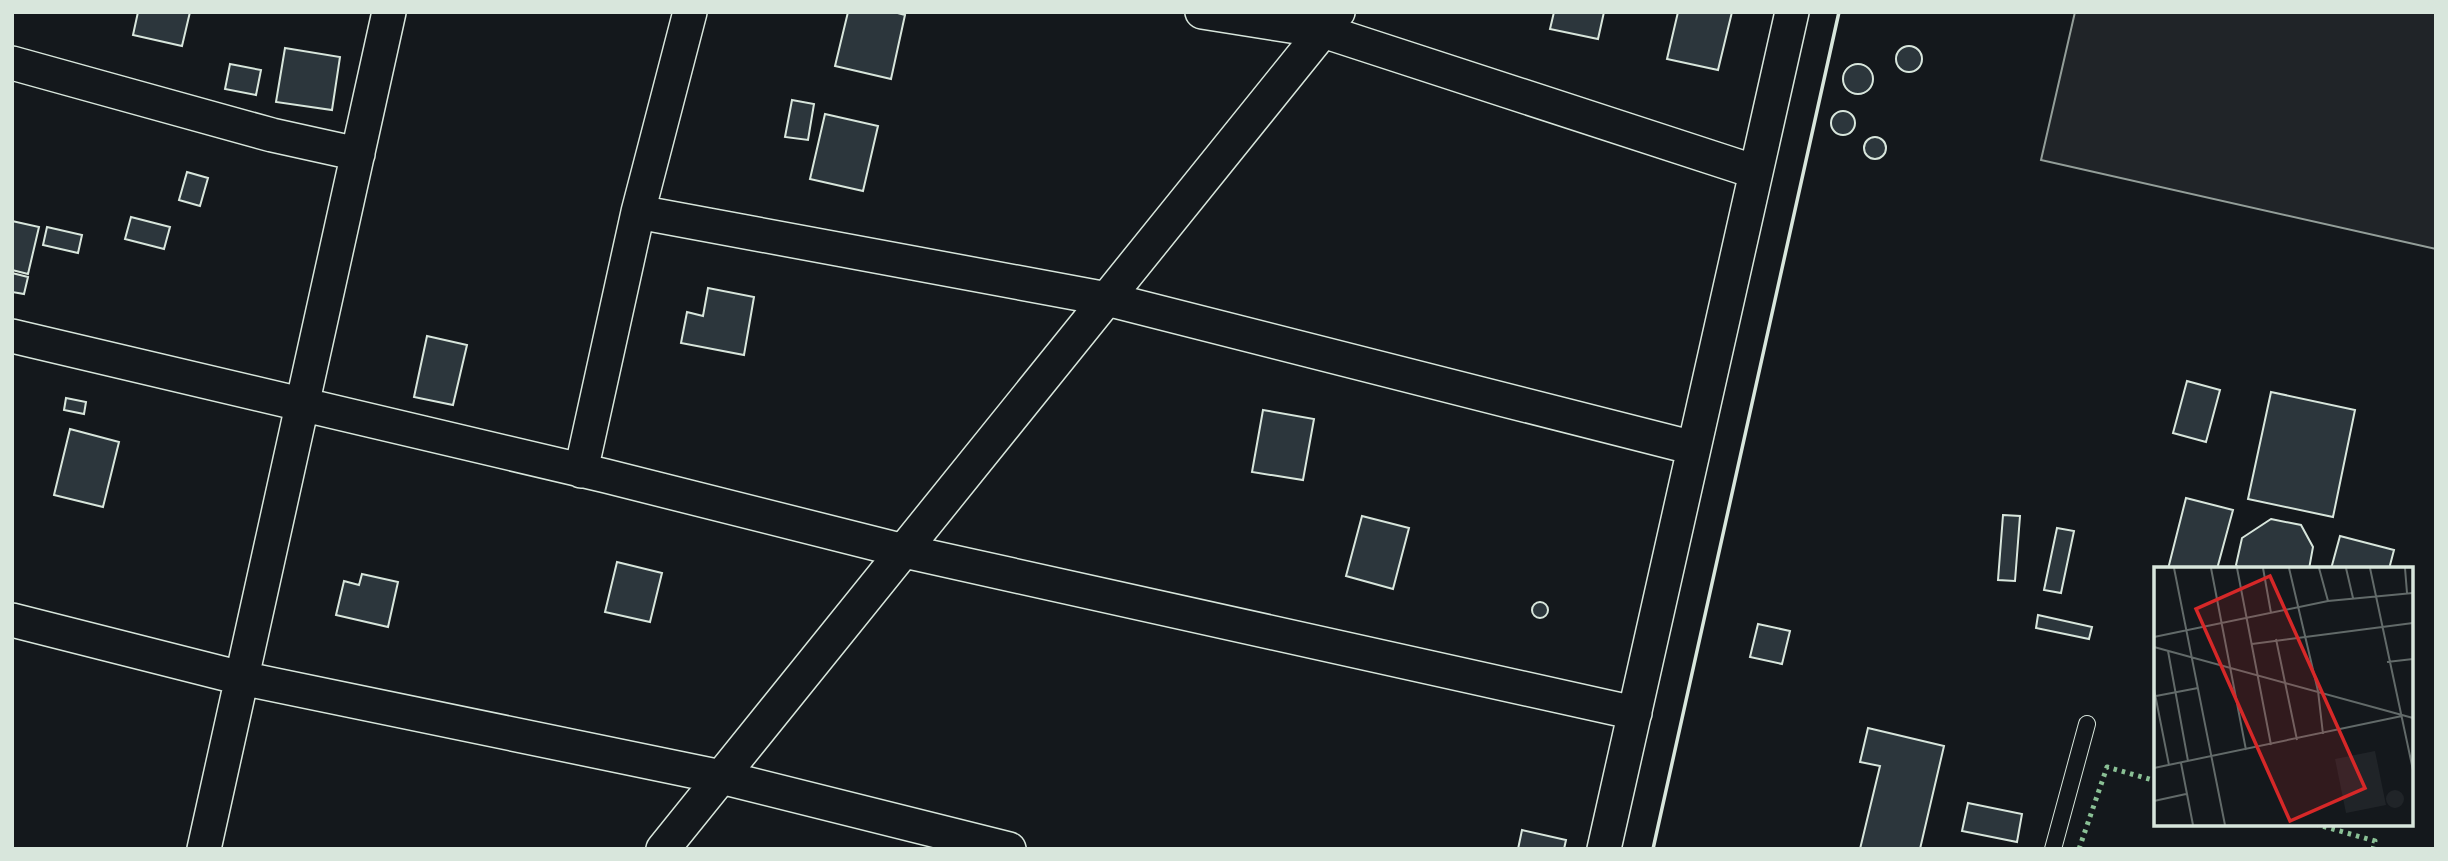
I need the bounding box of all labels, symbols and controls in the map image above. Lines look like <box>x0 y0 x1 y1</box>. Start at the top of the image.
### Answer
inset map <box>2154 567 2413 826</box>

